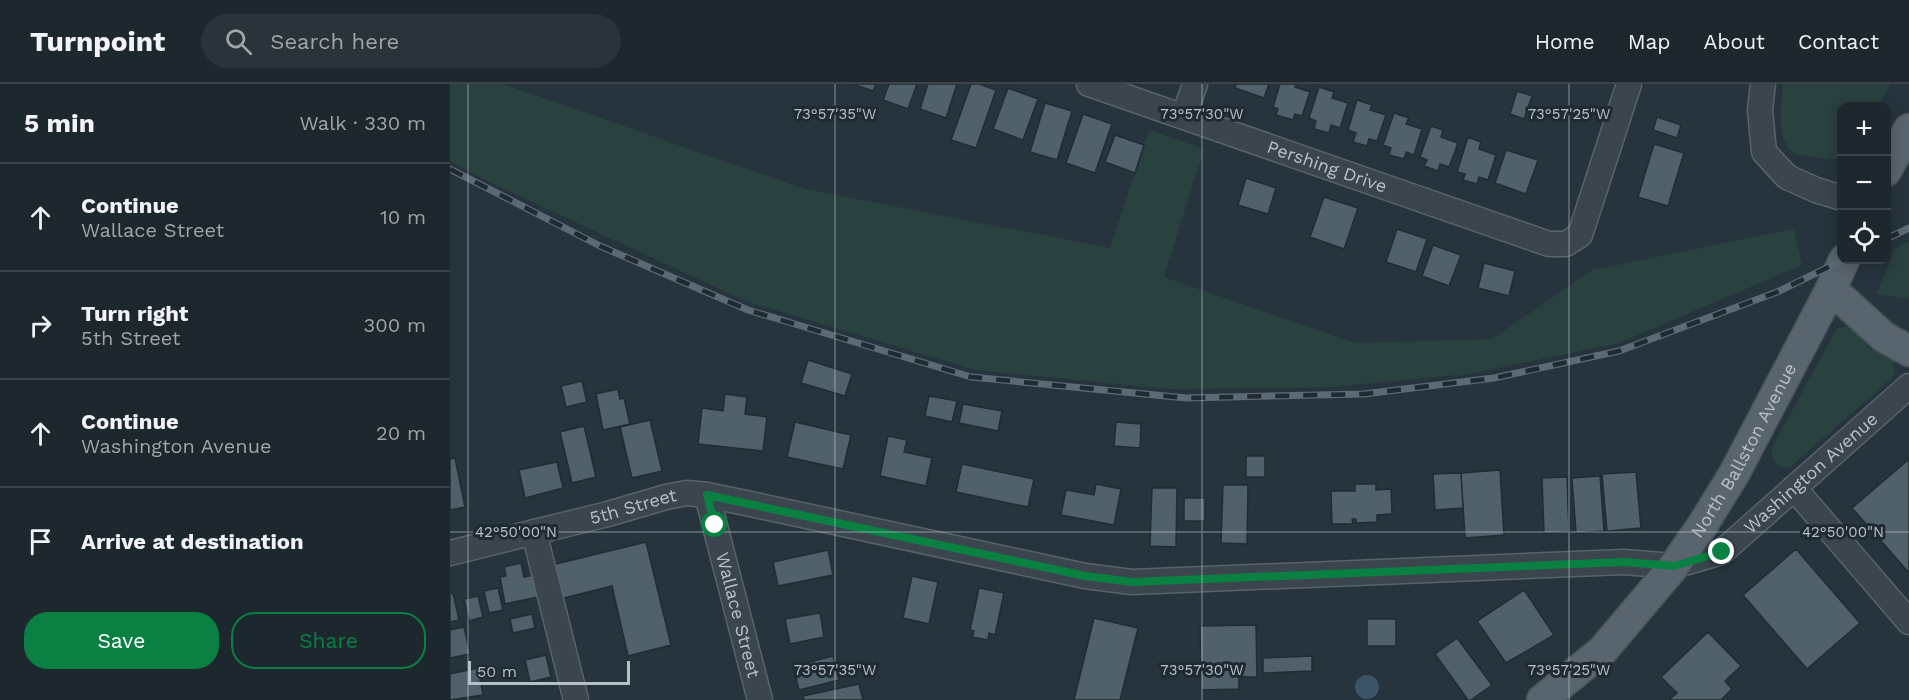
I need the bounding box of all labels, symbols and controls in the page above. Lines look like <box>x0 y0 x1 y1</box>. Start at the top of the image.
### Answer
search box <box>201 14 621 68</box>
text: Turnpoint <box>30 25 165 58</box>
icon: search <box>222 25 255 58</box>
text: Search here <box>270 29 399 54</box>
text: Home <box>1535 29 1595 54</box>
text: Map <box>1628 29 1671 54</box>
text: About <box>1704 29 1765 54</box>
text: Contact <box>1798 29 1879 54</box>
map controls <box>1837 102 1891 264</box>
button: + <box>1837 102 1891 156</box>
text: 73°57'35"W <box>794 105 876 123</box>
text: 73°57'30"W <box>1160 105 1244 123</box>
text: 73°57'25"W <box>1528 105 1610 123</box>
text: 5 min <box>24 108 95 138</box>
text: Walk · 330 m <box>299 111 426 135</box>
street label: Pershing Drive <box>1265 136 1390 197</box>
button: − <box>1837 156 1891 210</box>
text: Continue <box>81 193 179 218</box>
icon: ahead <box>24 201 57 234</box>
text: 10 m <box>380 205 426 229</box>
button: locate <box>1837 210 1891 264</box>
text: Wallace Street <box>81 218 224 242</box>
text: Turn right <box>81 301 188 326</box>
icon: right <box>24 309 57 342</box>
text: 300 m <box>364 313 426 337</box>
text: 5th Street <box>81 326 180 350</box>
street label: North Ballston Avenue <box>1686 359 1800 542</box>
street label: Washington Avenue <box>1739 408 1882 538</box>
text: Continue <box>81 409 179 434</box>
icon: ahead <box>24 417 57 450</box>
text: 20 m <box>376 421 426 445</box>
text: Washington Avenue <box>81 434 272 458</box>
street label: 5th Street <box>587 484 679 528</box>
route start <box>701 511 727 537</box>
text: 42°50'00"N <box>475 523 557 541</box>
text: 42°50'00"N <box>1802 523 1884 541</box>
icon: arrive <box>24 525 57 558</box>
text: Arrive at destination <box>81 529 304 554</box>
route end <box>1708 538 1734 564</box>
street label: Wallace Street <box>712 550 765 680</box>
button: Save <box>24 612 219 669</box>
button: Share <box>231 612 426 669</box>
scale bar <box>468 658 630 686</box>
text: 73°57'35"W <box>794 661 876 679</box>
text: 73°57'30"W <box>1160 661 1244 679</box>
text: 73°57'25"W <box>1528 661 1610 679</box>
text: 50 m <box>477 662 517 681</box>

